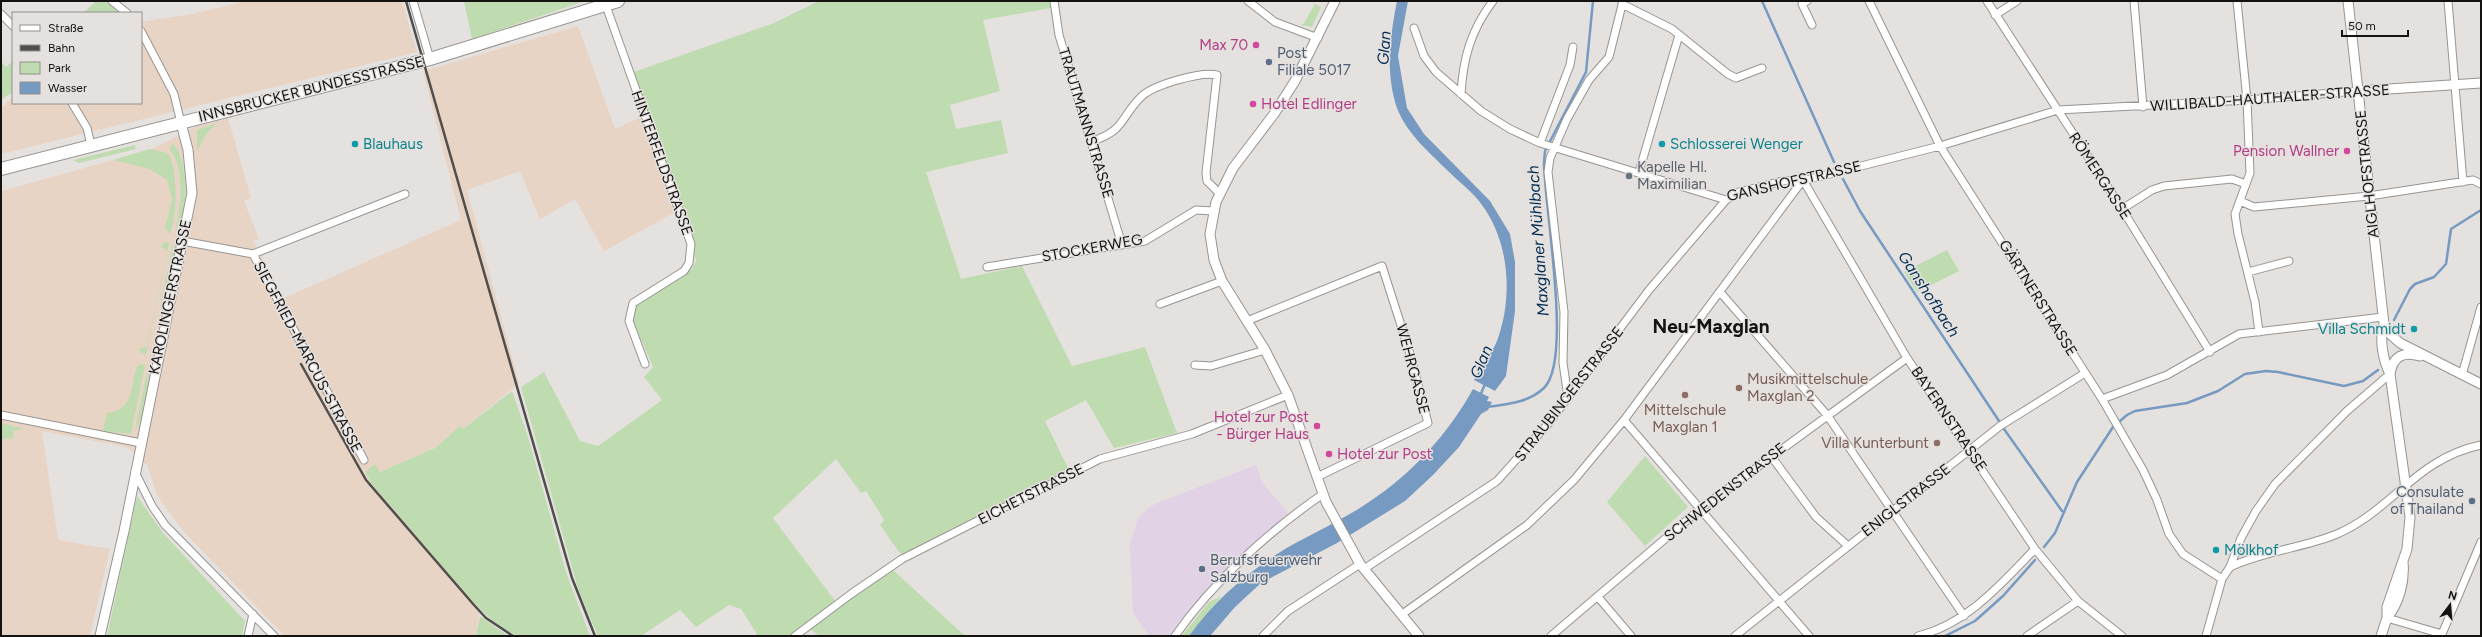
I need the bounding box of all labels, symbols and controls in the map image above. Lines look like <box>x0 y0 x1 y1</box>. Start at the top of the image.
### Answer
legend <box>12 12 142 104</box>
scale bar <box>2342 12 2408 38</box>
text: 50 m <box>2348 19 2376 33</box>
text: Straße <box>48 21 84 35</box>
water label: Glan <box>1373 30 1395 66</box>
place label: Max 70 <box>1199 36 1248 54</box>
marker: Max 70 <box>1251 40 1261 50</box>
text: Bahn <box>48 41 75 55</box>
place label: Post Filiale 5017 <box>1277 44 1351 79</box>
street label: TRAUTMANNSTRASSE <box>1054 45 1118 201</box>
street label: INNSBRUCKER BUNDESSTRASSE <box>196 52 426 126</box>
marker: Post Filiale 5017 <box>1264 57 1274 67</box>
text: Park <box>48 61 71 75</box>
text: Wasser <box>48 81 87 95</box>
street label: WILLIBALD-HAUTHALER-STRASSE <box>2150 81 2390 115</box>
street label: HINTERFELDSTRASSE <box>627 88 697 238</box>
place label: Hotel Edlinger <box>1261 95 1357 113</box>
marker: Hotel Edlinger <box>1248 99 1258 109</box>
street label: AIGLHOFSTRASSE <box>2351 109 2383 239</box>
street label: RÖMERGASSE <box>2065 129 2135 223</box>
place label: Blauhaus <box>363 135 423 153</box>
place label: Schlosserei Wenger <box>1670 135 1803 153</box>
marker: Blauhaus <box>350 139 360 149</box>
marker: Schlosserei Wenger <box>1657 139 1667 149</box>
place label: Pension Wallner <box>2233 142 2339 160</box>
marker: Pension Wallner <box>2342 146 2352 156</box>
street label: GANSHOFSTRASSE <box>1725 157 1863 205</box>
place label: Kapelle Hl. Maximilian <box>1637 158 1707 193</box>
water label: Maxglaner Mühlbach <box>1523 165 1553 317</box>
marker: Kapelle Hl. Maximilian <box>1624 171 1634 181</box>
street label: KAROLINGERSTRASSE <box>145 218 195 376</box>
street label: STOCKERWEG <box>1040 230 1144 266</box>
street label: GÄRTNERSTRASSE <box>1995 237 2081 359</box>
water label: Ganshofbach <box>1894 248 1964 341</box>
street label: SIEGFRIED-MARCUS-STRASSE <box>250 258 366 456</box>
district label: Neu-Maxglan <box>1652 315 1770 338</box>
place label: Villa Schmidt <box>2318 320 2406 338</box>
street label: WEHRGASSE <box>1392 322 1434 416</box>
street label: STRAUBINGERSTRASSE <box>1511 323 1627 465</box>
marker: Villa Schmidt <box>2409 324 2419 334</box>
water label: Glan <box>1466 343 1496 381</box>
street label: BAYERNSTRASSE <box>1907 363 1991 475</box>
place label: Musikmittelschule Maxglan 2 <box>1747 370 1868 405</box>
marker: Musikmittelschule Maxglan 2 <box>1734 383 1744 393</box>
marker: Mittelschule Maxglan 1 <box>1680 390 1690 400</box>
place label: Mittelschule Maxglan 1 <box>1644 401 1726 436</box>
place label: Hotel zur Post - Bürger Haus <box>1214 408 1309 443</box>
marker: Hotel zur Post - Bürger Haus <box>1312 421 1322 431</box>
place label: Villa Kunterbunt <box>1821 434 1929 452</box>
marker: Villa Kunterbunt <box>1932 438 1942 448</box>
street label: SCHWEDENSTRASSE <box>1660 439 1790 545</box>
place label: Hotel zur Post <box>1337 445 1433 463</box>
marker: Hotel zur Post <box>1324 449 1334 459</box>
street label: EICHETSTRASSE <box>975 460 1087 528</box>
street label: ENIGLSTRASSE <box>1858 460 1954 540</box>
place label: Consulate of Thailand <box>2390 483 2464 518</box>
marker: Consulate of Thailand <box>2467 496 2477 506</box>
place label: Mölkhof <box>2224 541 2279 559</box>
marker: Mölkhof <box>2211 545 2221 555</box>
place label: Berufsfeuerwehr Salzburg <box>1210 551 1322 586</box>
marker: Berufsfeuerwehr Salzburg <box>1197 564 1207 574</box>
north arrow <box>2430 585 2470 625</box>
text: N <box>2447 588 2459 603</box>

